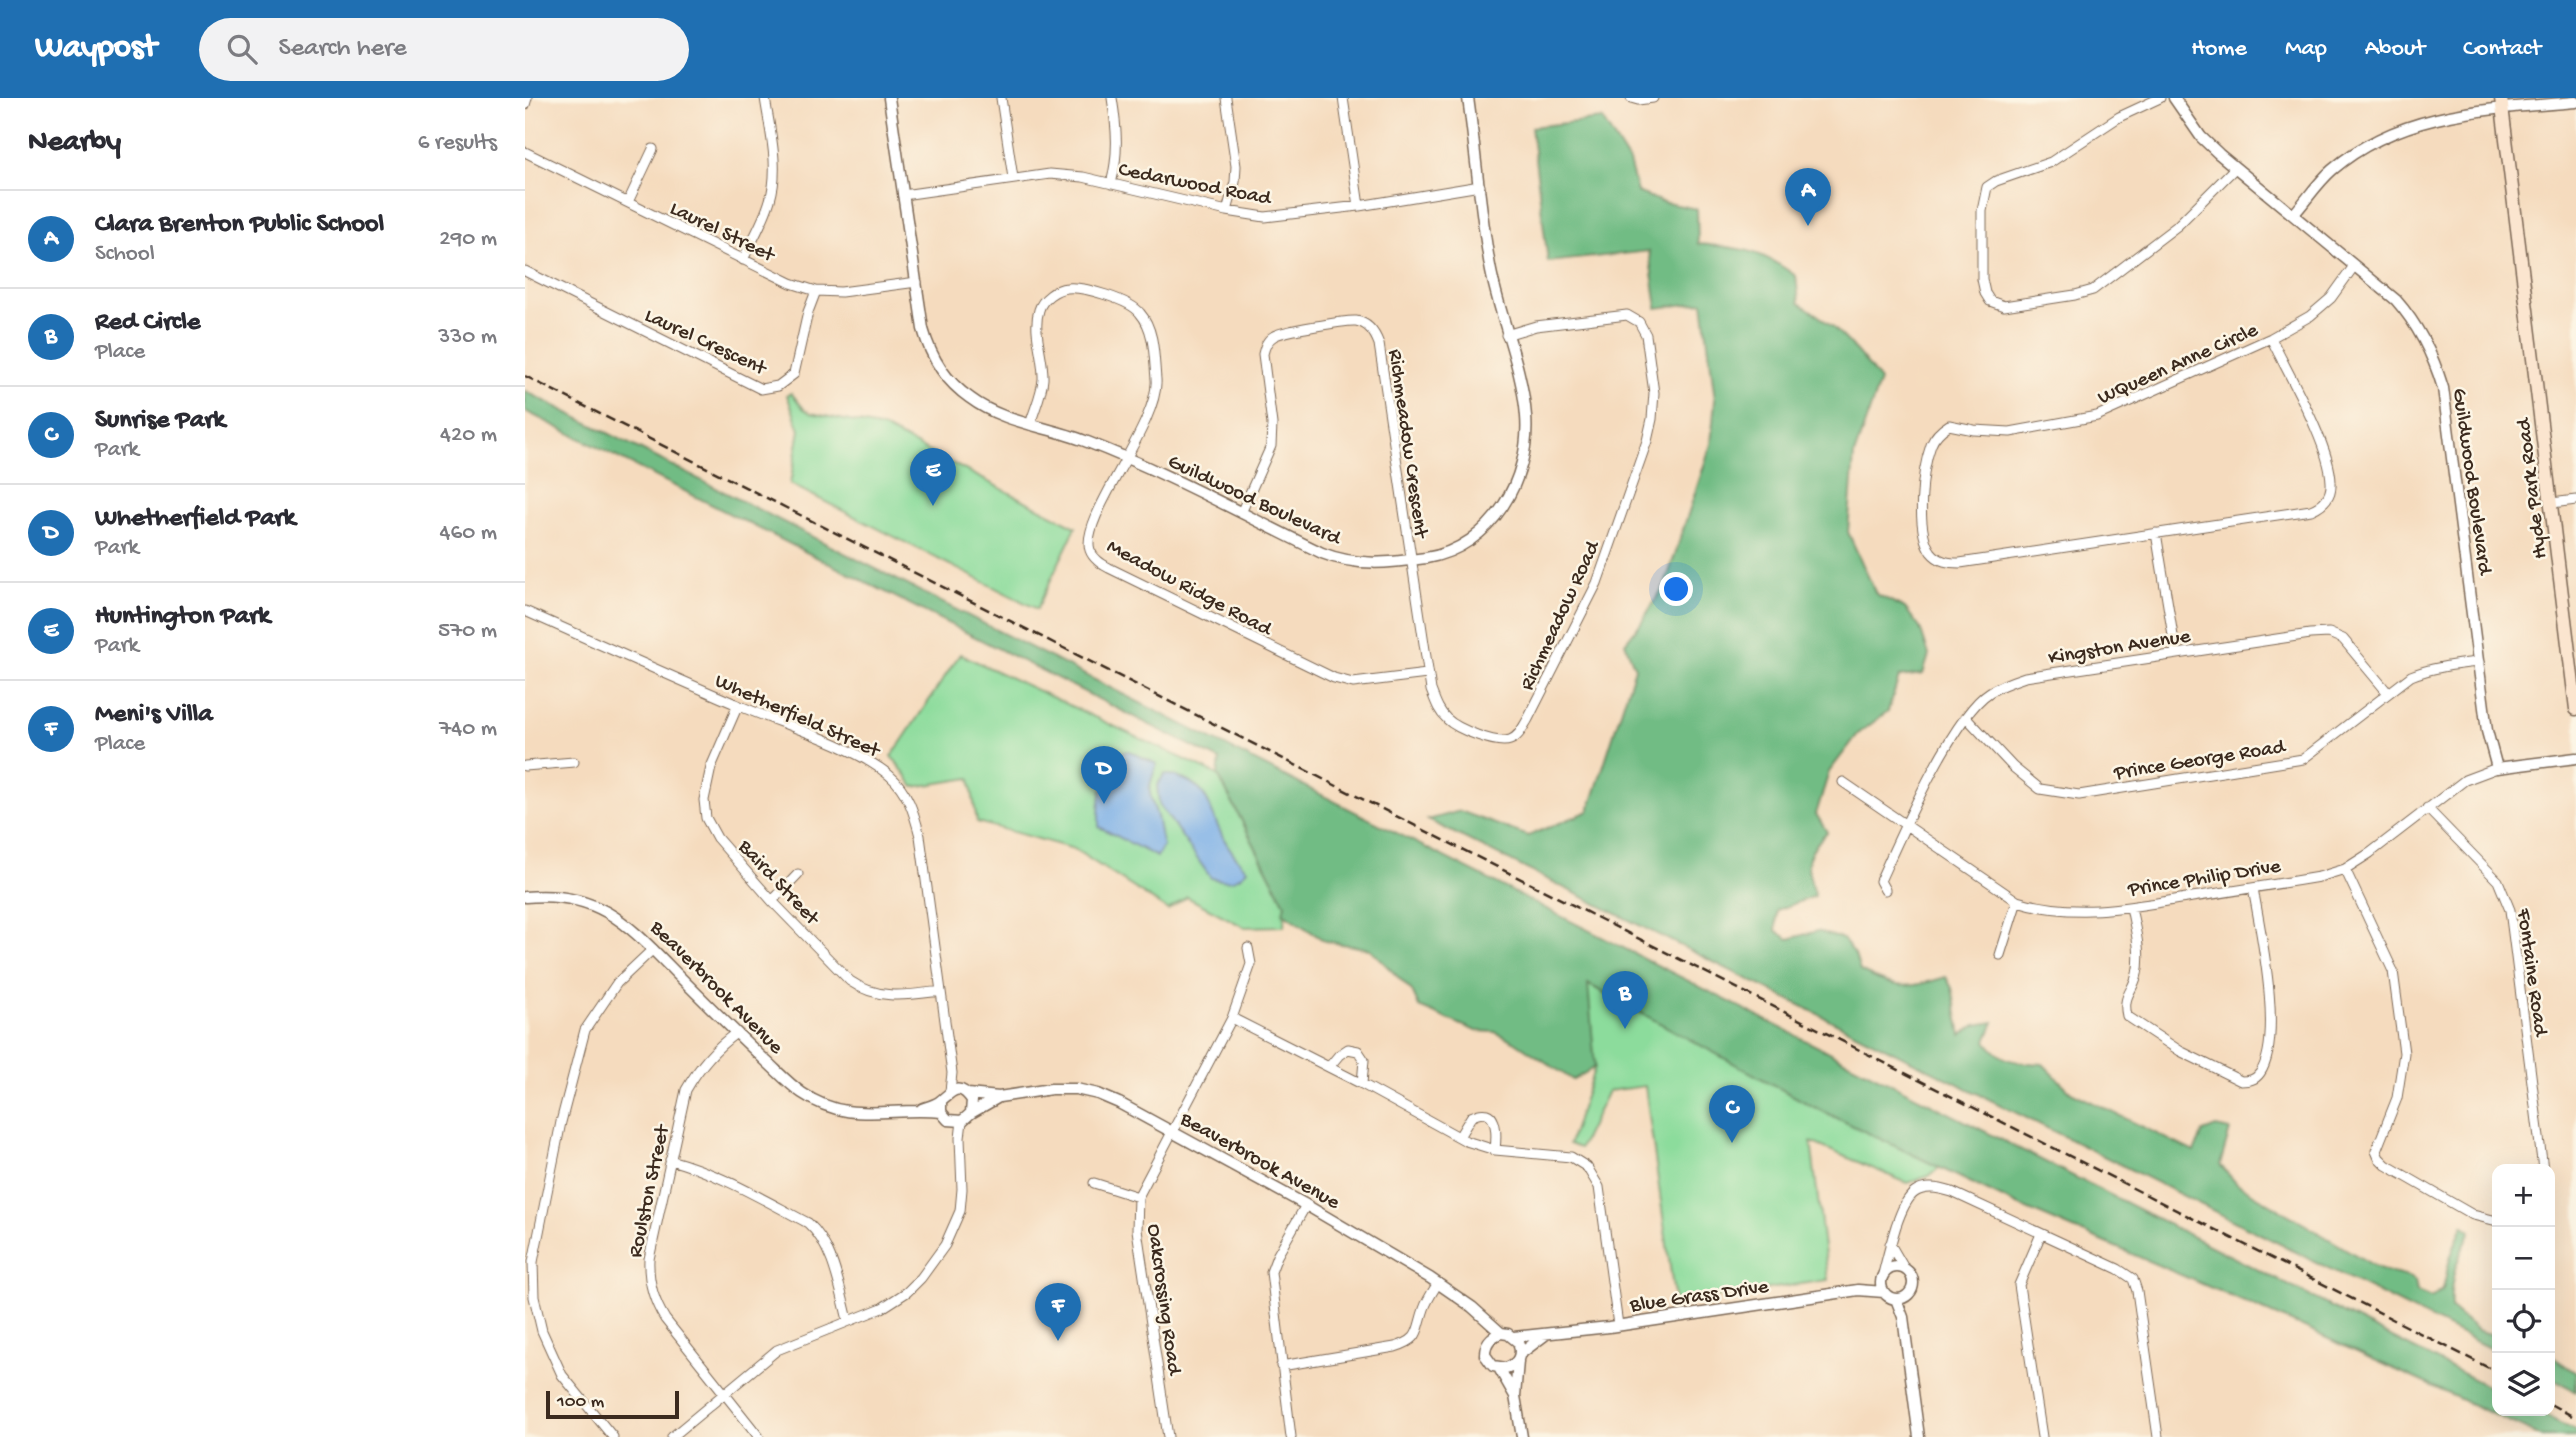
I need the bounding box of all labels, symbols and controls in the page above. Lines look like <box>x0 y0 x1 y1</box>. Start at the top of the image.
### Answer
search box <box>199 18 689 81</box>
text: Waypost <box>35 30 157 68</box>
icon: search <box>223 30 261 68</box>
text: Search here <box>279 34 407 65</box>
text: Home <box>2191 35 2247 64</box>
text: Map <box>2285 35 2327 64</box>
text: About <box>2365 35 2425 64</box>
text: Contact <box>2463 35 2541 64</box>
text: Nearby <box>28 126 121 161</box>
text: 6 results <box>418 130 497 157</box>
street label: Cedarwood Road <box>1116 158 1274 213</box>
pin: A <box>1785 168 1831 226</box>
street label: Laurel Street <box>665 197 780 270</box>
text: Clara Brenton Public School <box>95 210 384 241</box>
text: A <box>44 226 58 253</box>
text: 290 m <box>439 226 497 253</box>
text: School <box>95 241 155 268</box>
street label: Laurel Crescent <box>640 304 771 383</box>
text: Red Circle <box>95 308 200 339</box>
street label: WQueen Anne Circle <box>2095 318 2263 412</box>
text: B <box>45 324 57 351</box>
text: 330 m <box>438 324 497 351</box>
text: Place <box>95 339 145 366</box>
street label: Richmeadow Crescent <box>1381 348 1432 542</box>
street label: Guildwood Boulevard <box>2445 387 2496 578</box>
text: Sunrise Park <box>95 406 225 437</box>
street label: Hyde Park Road <box>2512 415 2554 560</box>
text: C <box>45 422 57 449</box>
text: 420 m <box>440 422 497 449</box>
text: Park <box>95 437 139 464</box>
pin: E <box>910 448 956 506</box>
street label: Guildwood Boulevard <box>1163 450 1345 553</box>
text: Whetherfield Park <box>95 504 295 535</box>
text: D <box>44 520 59 547</box>
text: 460 m <box>440 520 497 547</box>
text: Park <box>95 535 139 562</box>
street label: Meadow Ridge Road <box>1102 535 1277 644</box>
street label: Richmeadow Road <box>1516 536 1607 695</box>
your location <box>1659 572 1693 606</box>
text: Huntington Park <box>95 602 270 633</box>
text: E <box>44 618 58 645</box>
text: 570 m <box>438 618 497 645</box>
street label: Kingston Avenue <box>2047 625 2193 672</box>
text: Park <box>95 633 139 660</box>
street label: Whetherfield Street <box>710 670 885 766</box>
text: Meni's Villa <box>95 700 213 731</box>
text: F <box>45 716 57 743</box>
text: 740 m <box>439 716 497 743</box>
text: Place <box>95 731 145 758</box>
street label: Prince George Road <box>2111 735 2288 787</box>
pin: D <box>1081 746 1127 804</box>
street label: Baird Street <box>731 835 825 933</box>
street label: Prince Philip Drive <box>2125 855 2284 904</box>
street label: Fontaine Road <box>2509 906 2552 1039</box>
street label: Beaverbrook Avenue <box>643 916 788 1061</box>
pin: B <box>1602 971 1648 1029</box>
pin: C <box>1709 1085 1755 1143</box>
street label: Beaverbrook Avenue <box>1174 1107 1344 1217</box>
street label: Roulston Street <box>624 1121 677 1260</box>
map controls <box>2492 1164 2555 1416</box>
button: + <box>2492 1164 2555 1227</box>
street label: Oakcrossing Road <box>1140 1223 1186 1378</box>
button: − <box>2492 1227 2555 1290</box>
street label: Blue Grass Drive <box>1628 1275 1771 1320</box>
pin: F <box>1035 1283 1081 1341</box>
button: locate <box>2492 1290 2555 1353</box>
button: layers <box>2492 1353 2555 1416</box>
scale bar <box>546 1388 679 1420</box>
text: 100 m <box>557 1391 604 1414</box>

